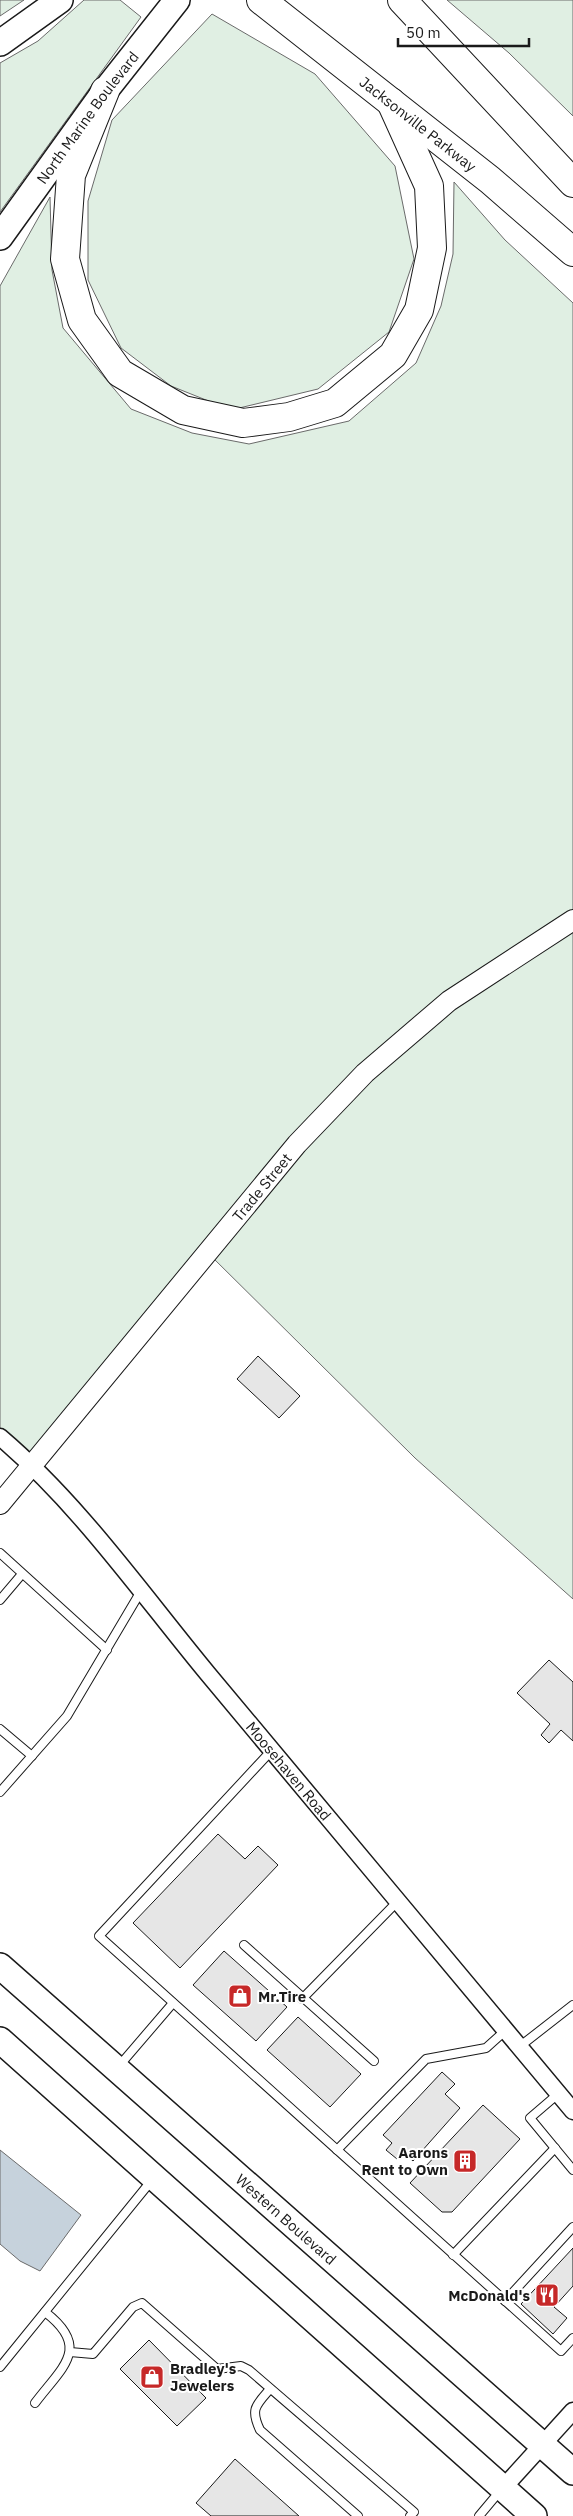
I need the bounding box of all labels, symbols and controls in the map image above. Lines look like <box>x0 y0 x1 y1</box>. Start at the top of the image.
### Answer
scale bar <box>398 15 529 47</box>
text: 50 m <box>406 23 441 42</box>
street label: North Marine Boulevard <box>32 47 142 187</box>
street label: Jacksonville Parkway <box>356 72 481 176</box>
street label: Trade Street <box>228 1149 295 1225</box>
street label: Moosehaven Road <box>242 1717 336 1824</box>
shop icon: Mr.Tire <box>227 1983 253 2009</box>
place label: Mr.Tire <box>258 1987 306 2006</box>
place label: Aarons Rent to Own <box>362 2143 448 2179</box>
building icon: Aarons Rent to Own <box>452 2148 478 2174</box>
street label: Western Boulevard <box>232 2169 341 2268</box>
restaurant icon: McDonald's <box>534 2282 560 2308</box>
place label: McDonald's <box>448 2286 530 2305</box>
place label: Bradley's Jewelers <box>170 2359 237 2395</box>
shop icon: Bradley's Jewelers <box>139 2364 165 2390</box>

